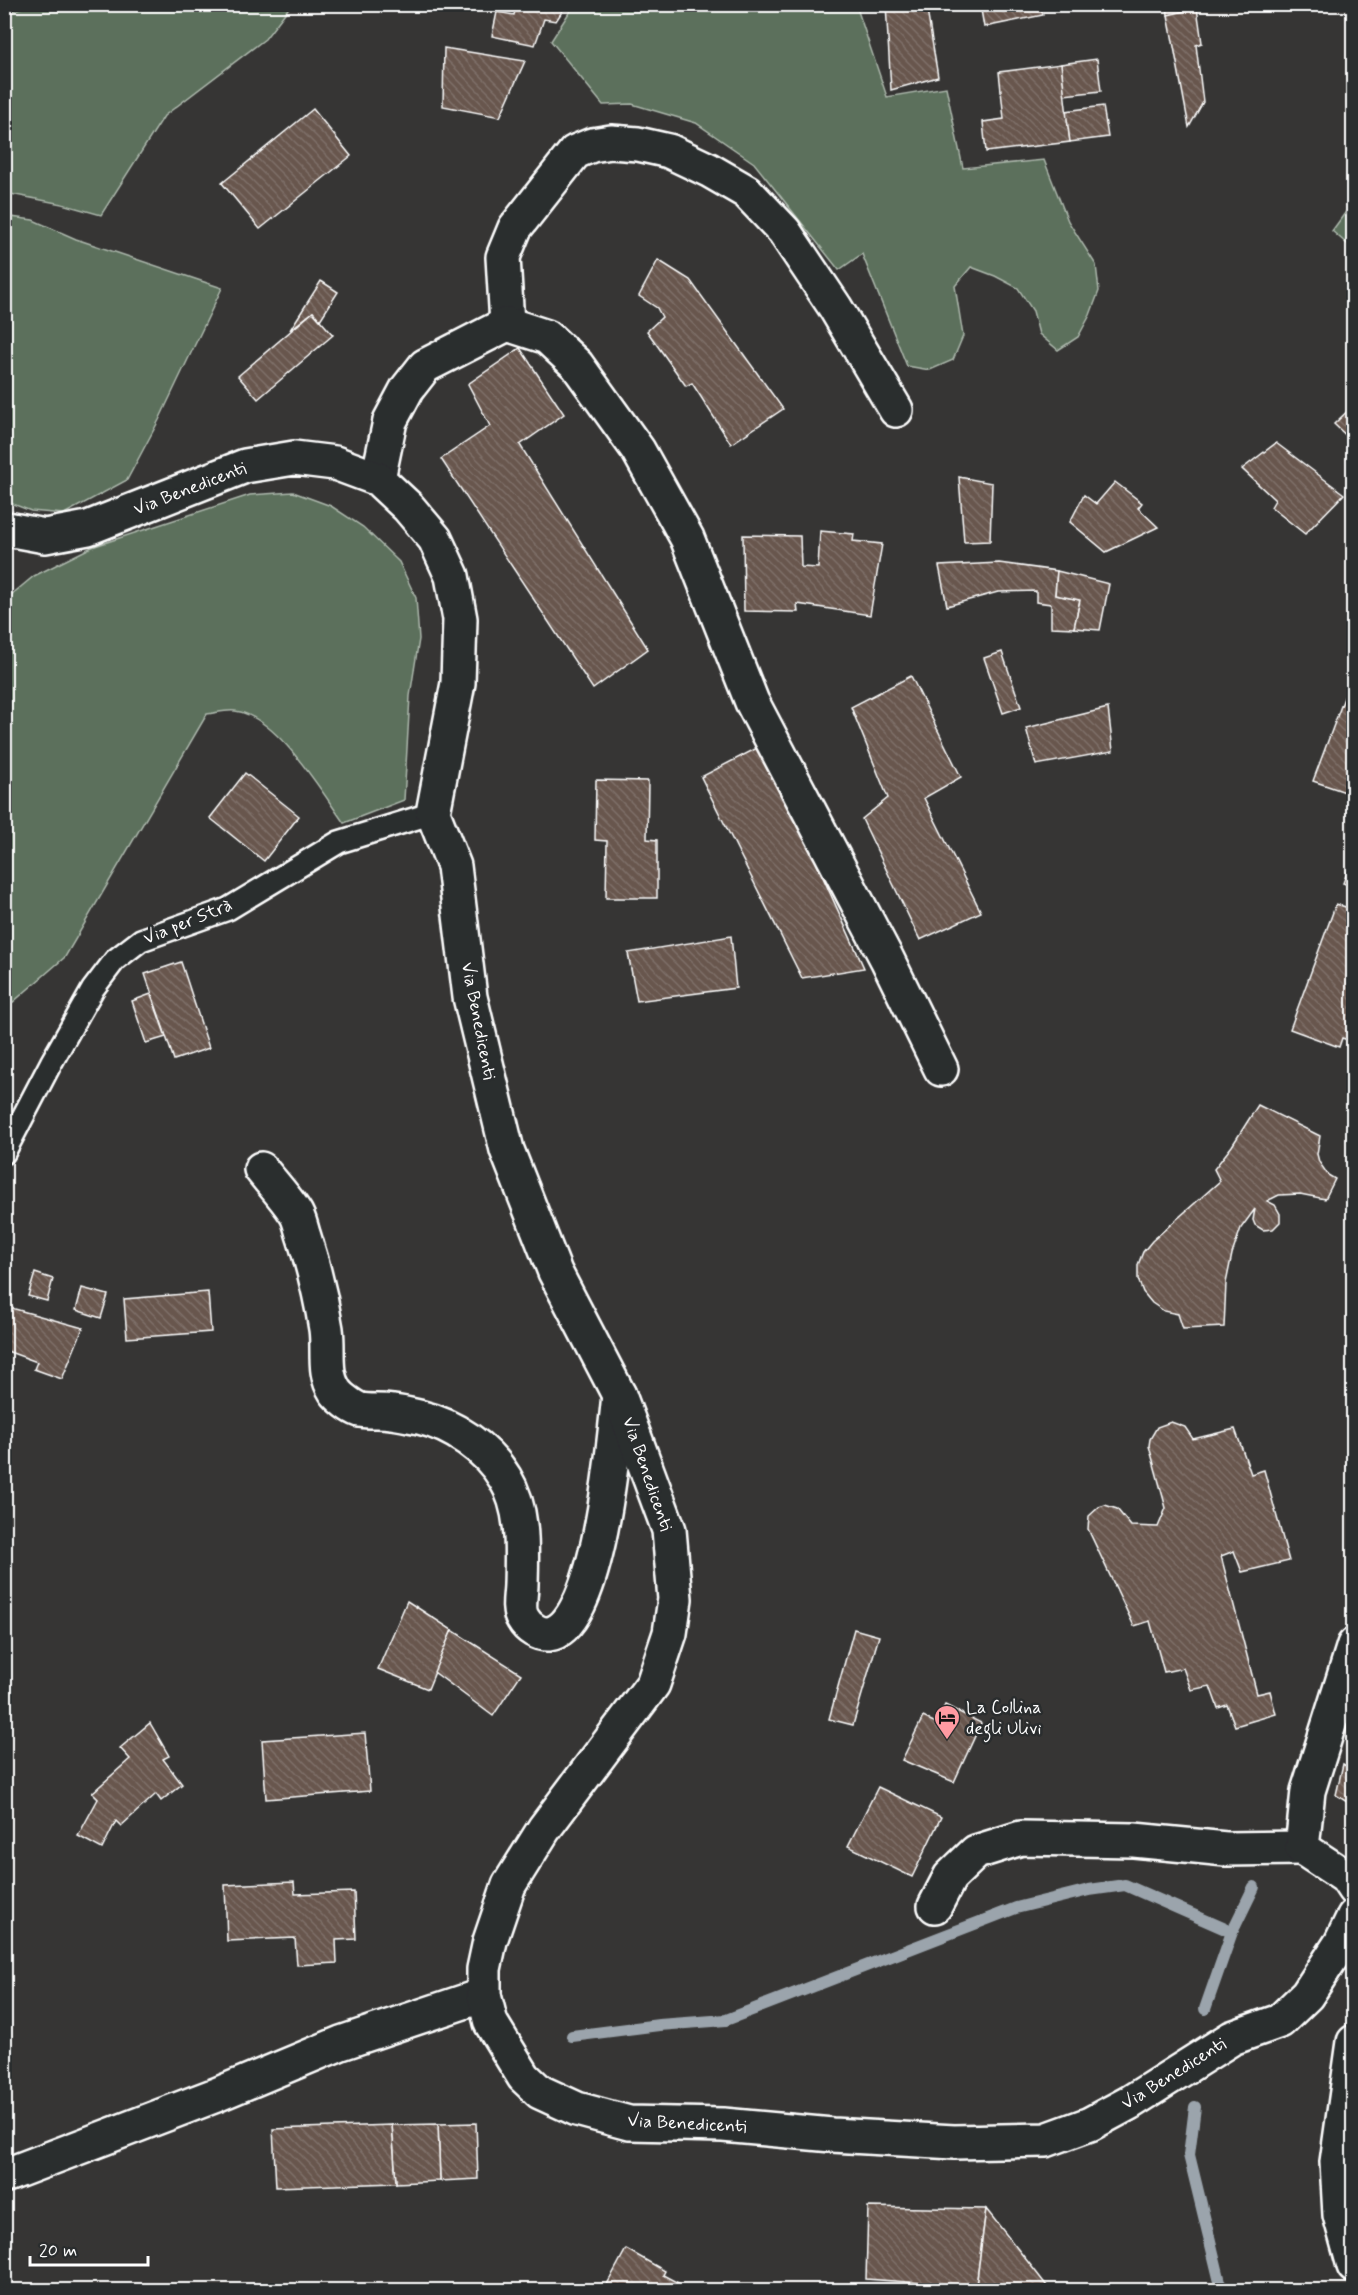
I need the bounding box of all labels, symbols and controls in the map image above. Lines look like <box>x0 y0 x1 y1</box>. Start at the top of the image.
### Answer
street label: Via Benedicenti <box>130 456 250 522</box>
street label: Via per Strà <box>140 893 236 951</box>
street label: Via Benedicenti <box>455 960 501 1082</box>
street label: Via Benedicenti <box>616 1414 678 1535</box>
place label: La Collina degli Ulivi <box>966 1696 1042 1743</box>
hotel icon: La Collina degli Ulivi <box>932 1703 962 1741</box>
street label: Via Benedicenti <box>1117 2032 1231 2116</box>
street label: Via Benedicenti <box>627 2109 748 2139</box>
scale bar <box>30 2229 148 2267</box>
text: 20 m <box>39 2239 77 2263</box>

